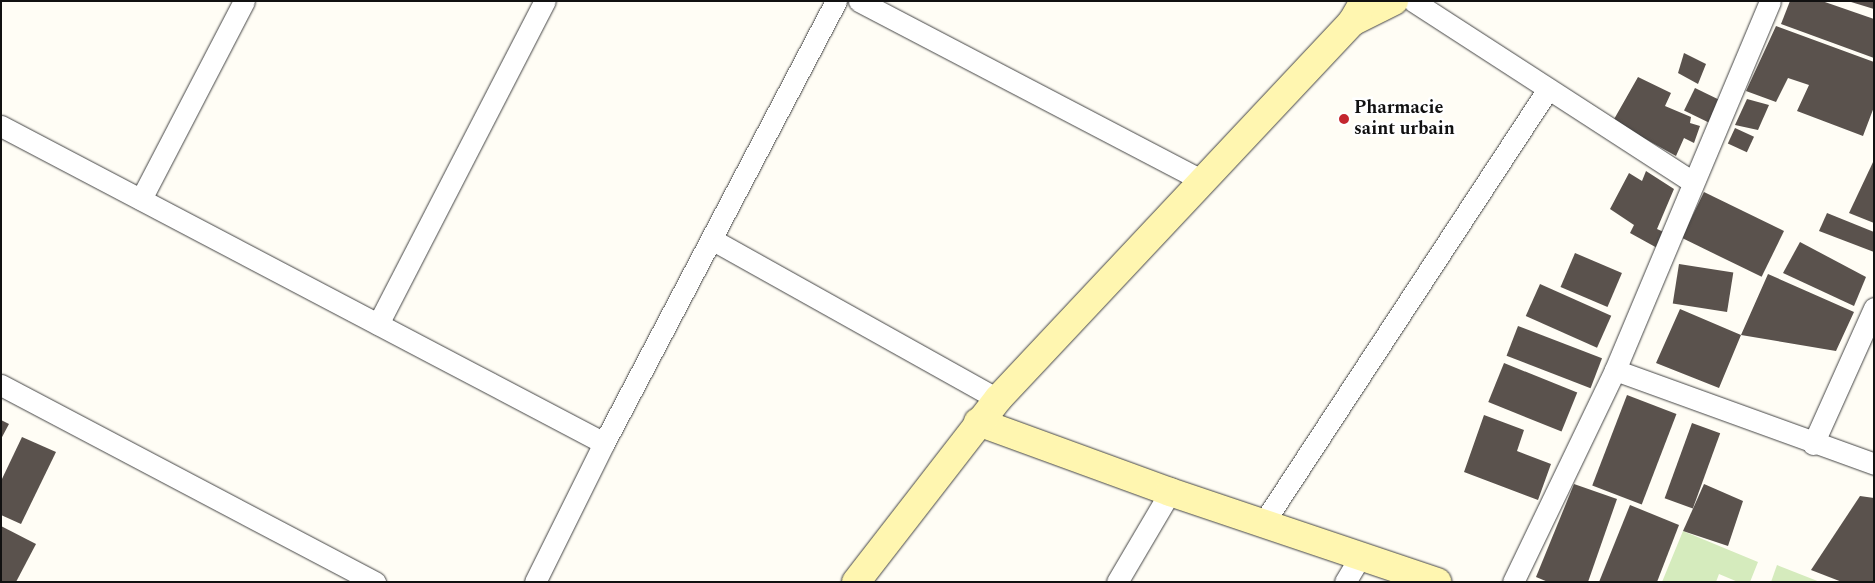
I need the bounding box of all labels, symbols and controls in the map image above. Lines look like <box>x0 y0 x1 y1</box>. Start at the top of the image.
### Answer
place label: Pharmacie saint urbain <box>1354 98 1455 140</box>
marker: Pharmacie saint urbain <box>1338 113 1350 125</box>

